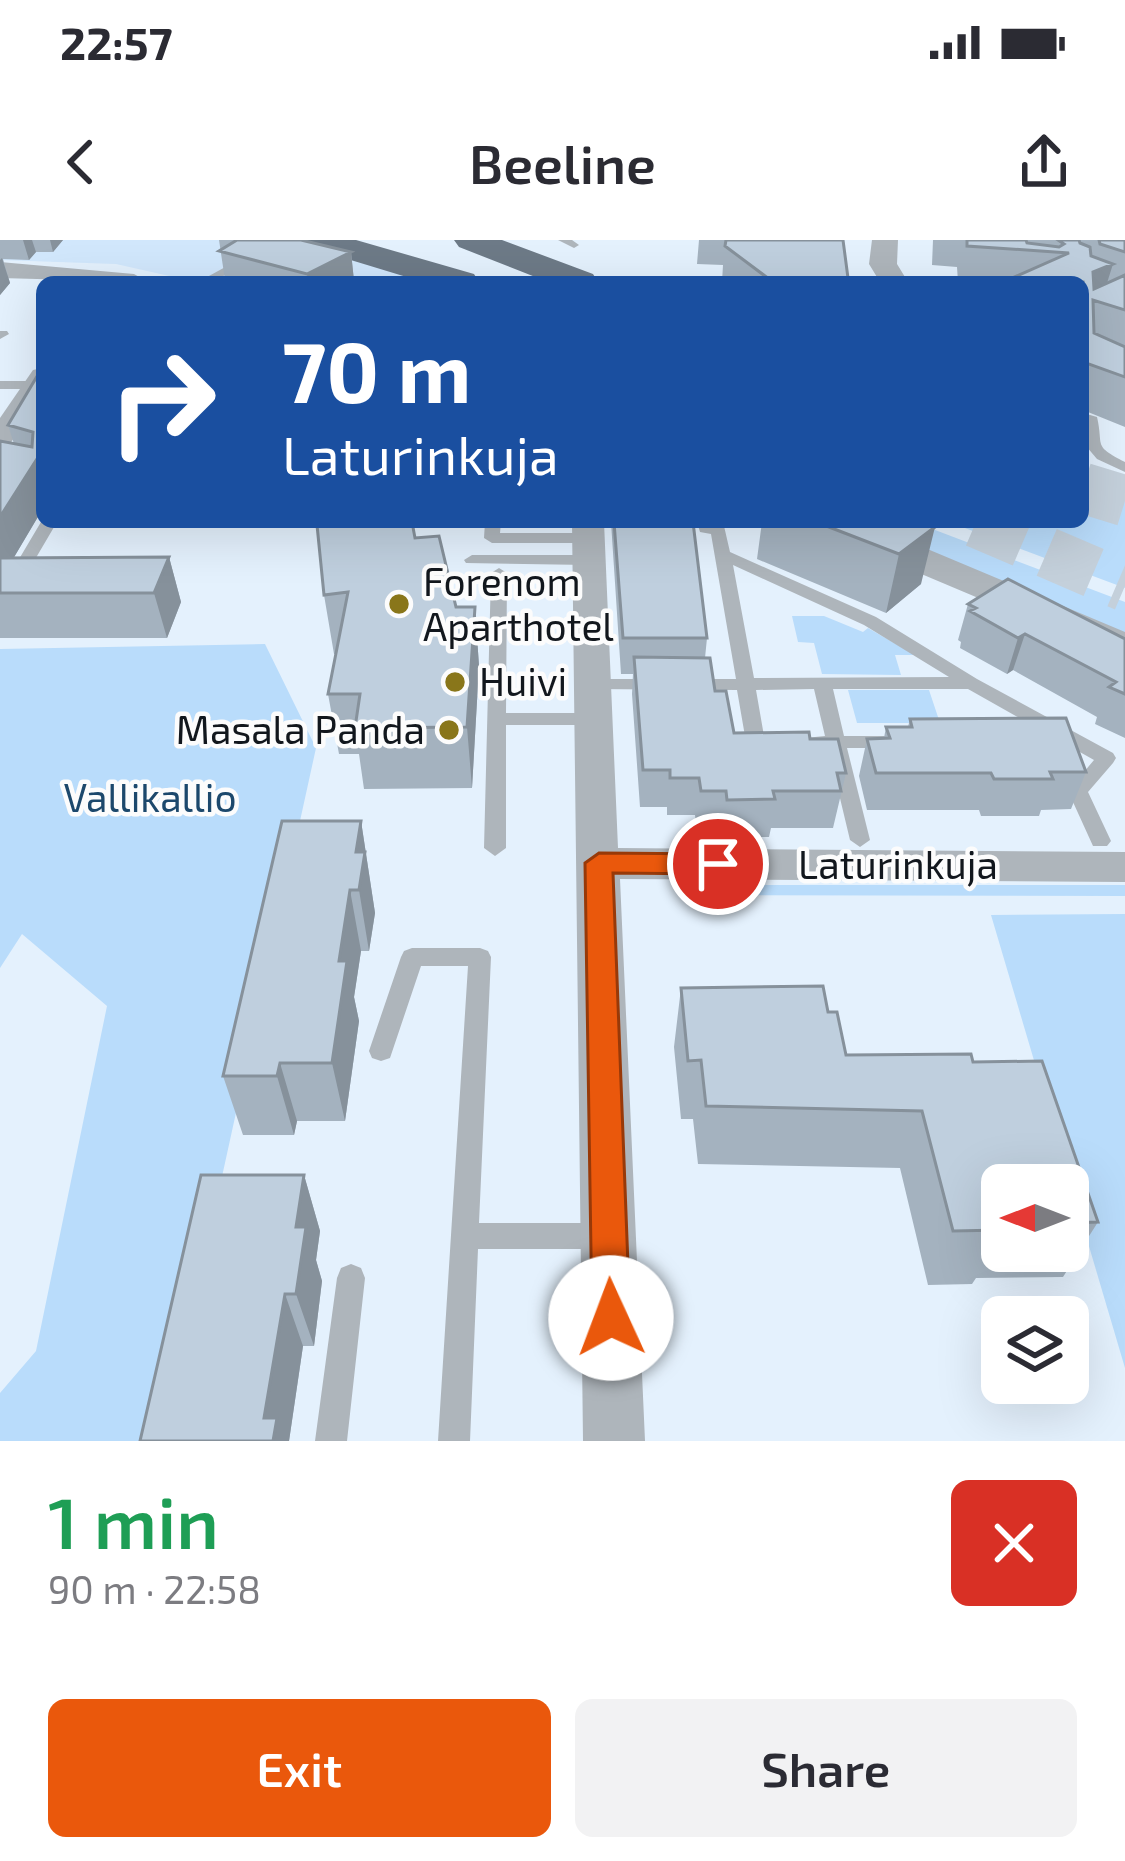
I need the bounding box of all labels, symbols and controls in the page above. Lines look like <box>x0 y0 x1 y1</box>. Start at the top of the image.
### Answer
text: 22:57 <box>60 15 172 69</box>
icon: back <box>48 129 114 195</box>
icon: share <box>1011 129 1077 195</box>
text: Beeline <box>469 130 656 195</box>
text: 70 m <box>282 319 472 420</box>
icon: right <box>84 324 240 480</box>
text: Laturinkuja <box>282 421 559 486</box>
place label: Forenom Aparthotel <box>423 557 614 649</box>
marker: Forenom Aparthotel <box>386 591 412 617</box>
place label: Huivi <box>479 657 567 704</box>
marker: Huivi <box>442 669 468 695</box>
place label: Masala Panda <box>176 705 425 752</box>
marker: Masala Panda <box>436 717 462 743</box>
park label: Vallikallio <box>63 773 237 820</box>
pin <box>667 813 769 915</box>
icon: arrive <box>685 831 751 897</box>
street label: Laturinkuja <box>798 840 998 887</box>
north arrow <box>981 1164 1089 1272</box>
map controls <box>981 1164 1089 1404</box>
position arrow <box>548 1255 674 1381</box>
button: layers <box>981 1296 1089 1404</box>
text: 1 min <box>48 1477 219 1563</box>
button: close <box>951 1480 1077 1606</box>
text: 90 m · 22:58 <box>48 1565 261 1612</box>
button: Exit <box>48 1699 551 1837</box>
button: Share <box>575 1699 1077 1837</box>

